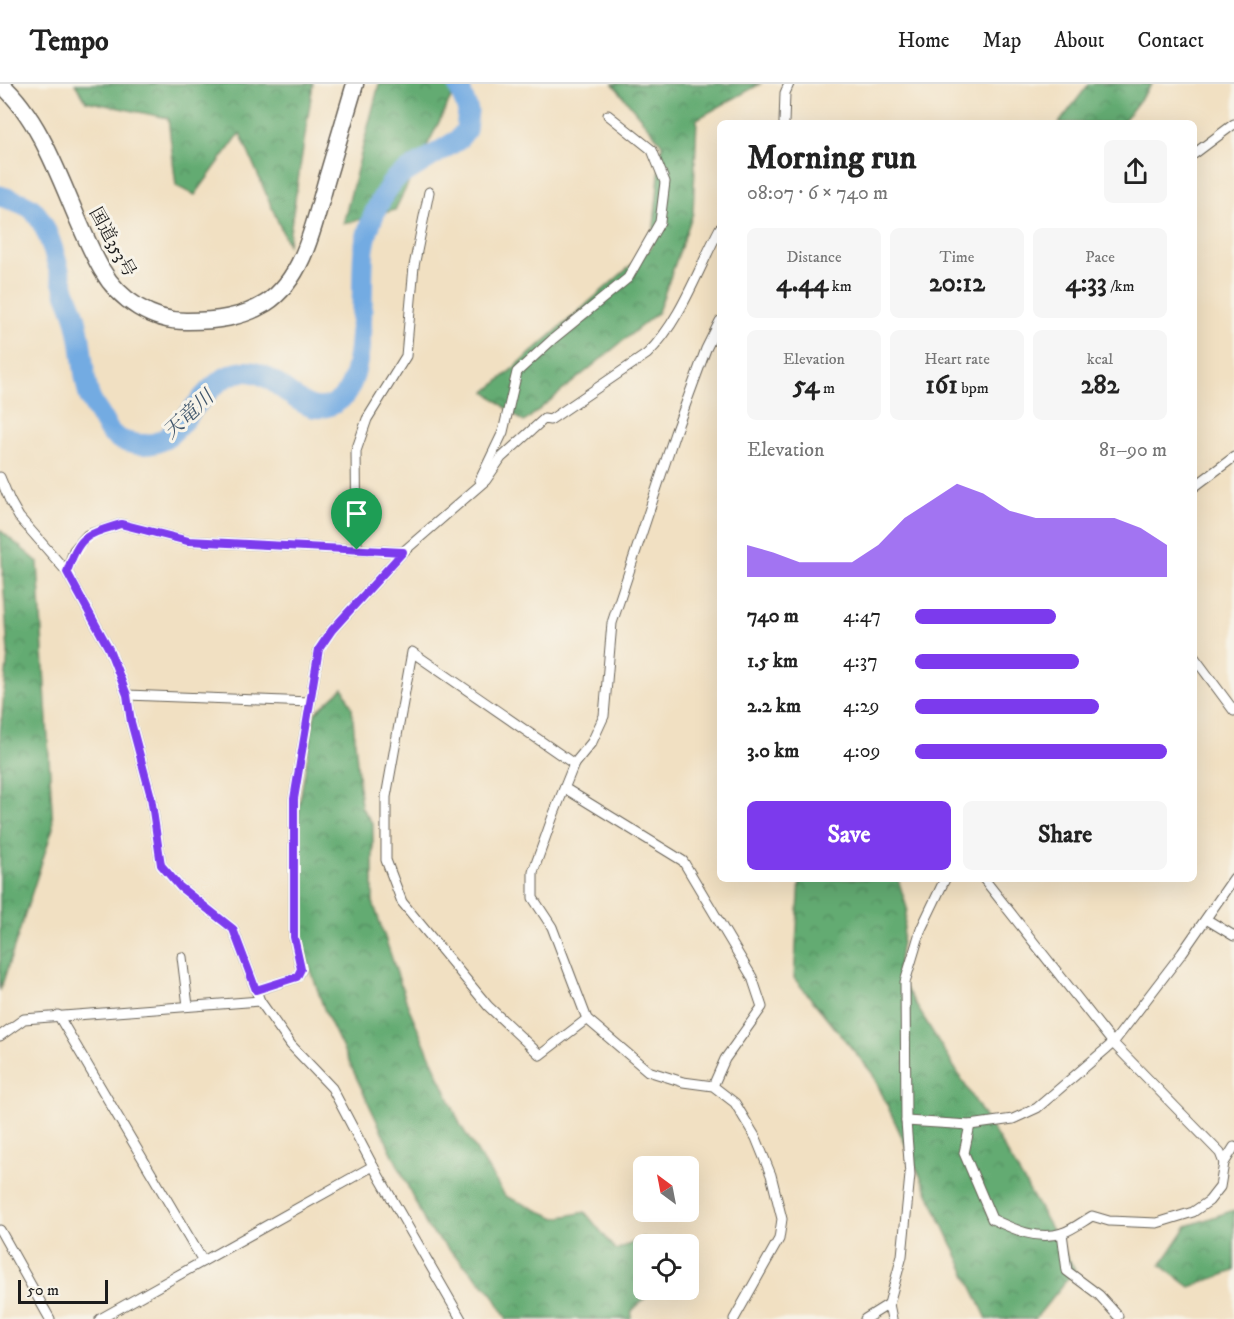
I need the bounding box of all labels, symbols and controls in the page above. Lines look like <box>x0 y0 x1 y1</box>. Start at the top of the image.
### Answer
text: Tempo <box>30 24 109 59</box>
text: Home <box>898 28 950 54</box>
text: Map <box>983 28 1021 54</box>
text: About <box>1054 28 1105 54</box>
text: Contact <box>1138 28 1204 54</box>
text: Morning run <box>747 138 916 179</box>
button: share <box>1104 140 1167 203</box>
text: 08:07 · 6 × 740 m <box>747 181 888 206</box>
street label: 国道353号 <box>84 204 140 281</box>
text: Distance <box>786 247 842 267</box>
text: Time <box>940 247 974 267</box>
text: Pace <box>1085 247 1115 267</box>
text: 4.44 <box>776 267 828 300</box>
text: 20:12 <box>929 267 985 300</box>
text: 4:33 <box>1066 267 1107 300</box>
text: km <box>828 276 852 296</box>
text: /km <box>1107 276 1134 296</box>
text: Elevation <box>783 349 845 369</box>
text: Heart rate <box>924 349 990 369</box>
text: kcal <box>1087 349 1113 369</box>
text: 54 <box>793 369 820 402</box>
text: 161 <box>925 369 958 402</box>
text: 282 <box>1081 369 1119 402</box>
text: m <box>820 378 835 398</box>
text: bpm <box>958 378 989 398</box>
water label: 天竜川 <box>159 384 221 445</box>
text: Elevation <box>747 438 824 463</box>
text: 81–90 m <box>1099 438 1167 463</box>
pin <box>331 488 382 550</box>
icon: arrive <box>340 497 373 530</box>
text: 740 m <box>747 604 799 629</box>
text: 4:47 <box>843 604 881 629</box>
text: 1.5 km <box>747 649 798 674</box>
text: 4:37 <box>843 649 878 674</box>
text: 2.2 km <box>747 694 801 719</box>
text: 4:29 <box>843 694 880 719</box>
text: 3.0 km <box>747 739 799 764</box>
text: 4:09 <box>843 739 880 764</box>
button: Save <box>747 801 951 870</box>
button: Share <box>963 801 1167 870</box>
north arrow <box>633 1156 699 1222</box>
map controls <box>633 1156 699 1300</box>
button: locate <box>633 1234 699 1300</box>
scale bar <box>18 1277 108 1304</box>
text: 50 m <box>27 1280 59 1300</box>

